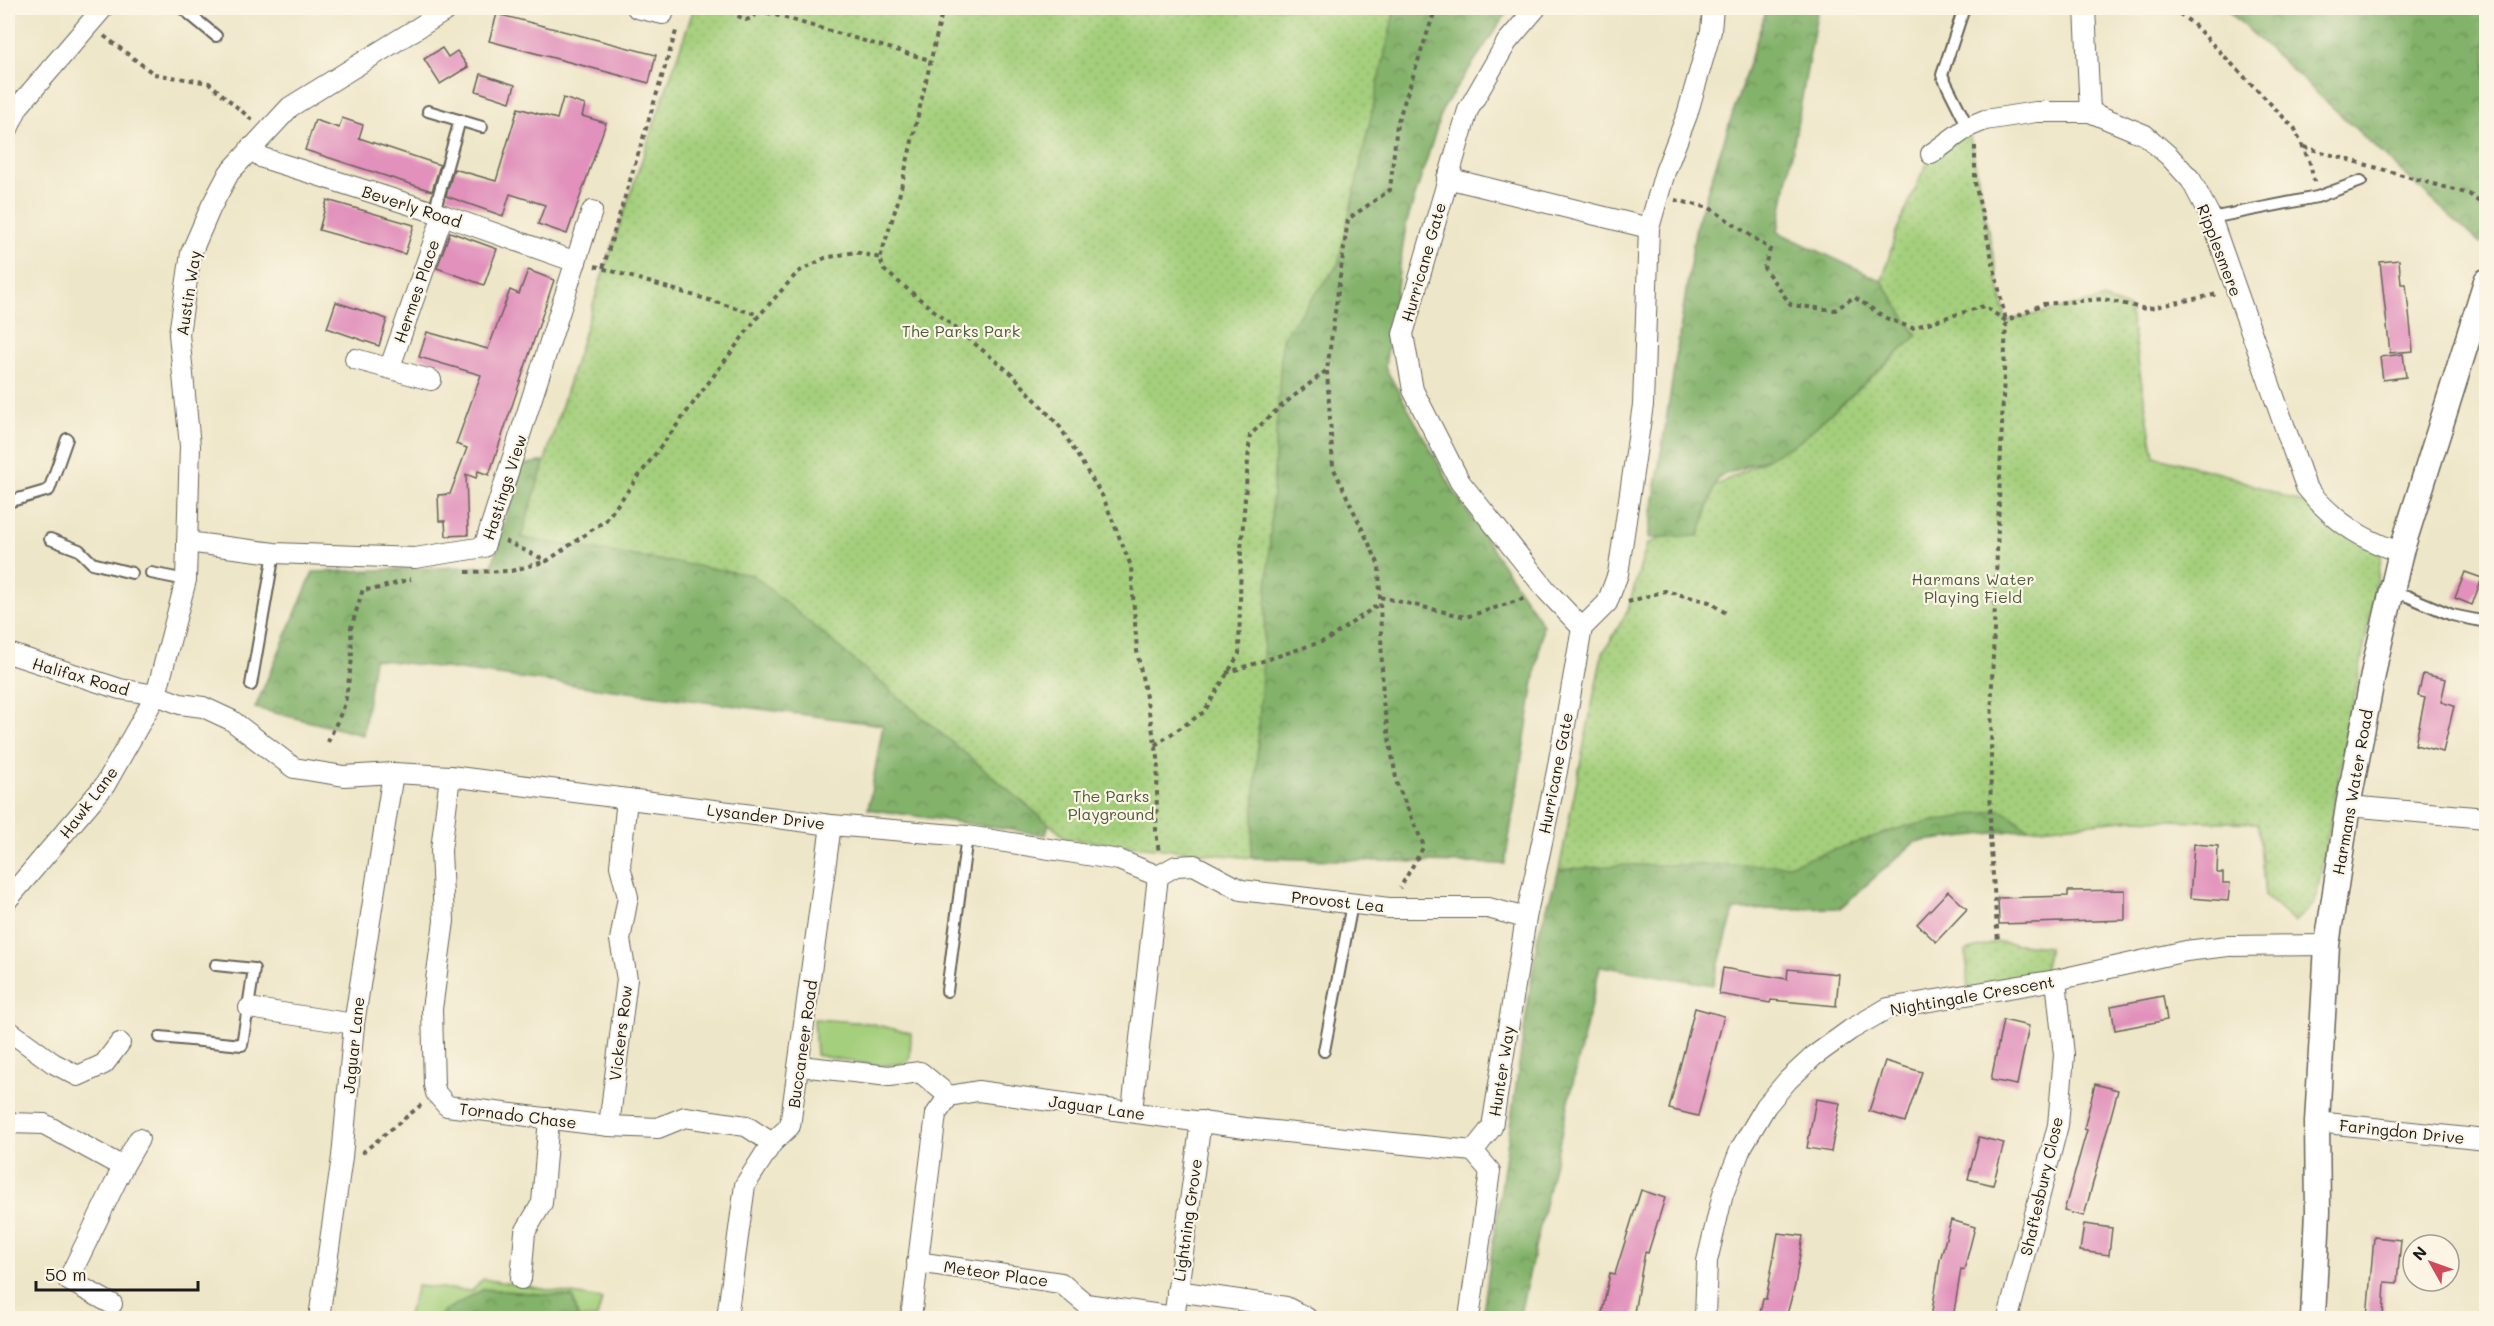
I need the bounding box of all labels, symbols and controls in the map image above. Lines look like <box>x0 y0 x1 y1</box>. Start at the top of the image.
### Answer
street label: Beverly Road <box>359 180 465 232</box>
street label: Hurricane Gate <box>1396 200 1450 324</box>
street label: Ripplesmere <box>2193 201 2247 299</box>
street label: Hermes Place <box>388 237 444 345</box>
street label: Austin Way <box>171 249 205 337</box>
park label: The Parks Park <box>902 320 1020 341</box>
street label: Hastings View <box>477 432 531 542</box>
park label: Harmans Water Playing Field <box>1912 568 2034 607</box>
street label: Halifax Road <box>30 652 132 700</box>
street label: Harmans Water Road <box>2327 708 2377 876</box>
street label: Hurricane Gate <box>1533 711 1577 835</box>
street label: Hawk Lane <box>54 762 122 842</box>
park label: The Parks Playground <box>1068 785 1154 824</box>
street label: Lysander Drive <box>706 798 826 834</box>
street label: Provost Lea <box>1290 886 1386 916</box>
street label: Nightingale Crescent <box>1888 970 2056 1020</box>
street label: Buccaneer Road <box>783 979 821 1109</box>
street label: Vickers Row <box>604 984 636 1082</box>
street label: Jaguar Lane <box>337 996 369 1094</box>
street label: Hunter Way <box>1483 1024 1519 1118</box>
street label: Jaguar Lane <box>1047 1090 1147 1124</box>
street label: Tornado Chase <box>458 1097 578 1133</box>
street label: Shaftesbury Close <box>2015 1114 2067 1258</box>
street label: Faringdon Drive <box>2338 1114 2466 1148</box>
street label: Lightning Grove <box>1168 1157 1206 1283</box>
north arrow <box>2401 1233 2461 1293</box>
text: N <box>2407 1242 2431 1264</box>
scale bar <box>36 1254 198 1292</box>
street label: Meteor Place <box>942 1255 1050 1291</box>
text: 50 m <box>45 1262 87 1286</box>

